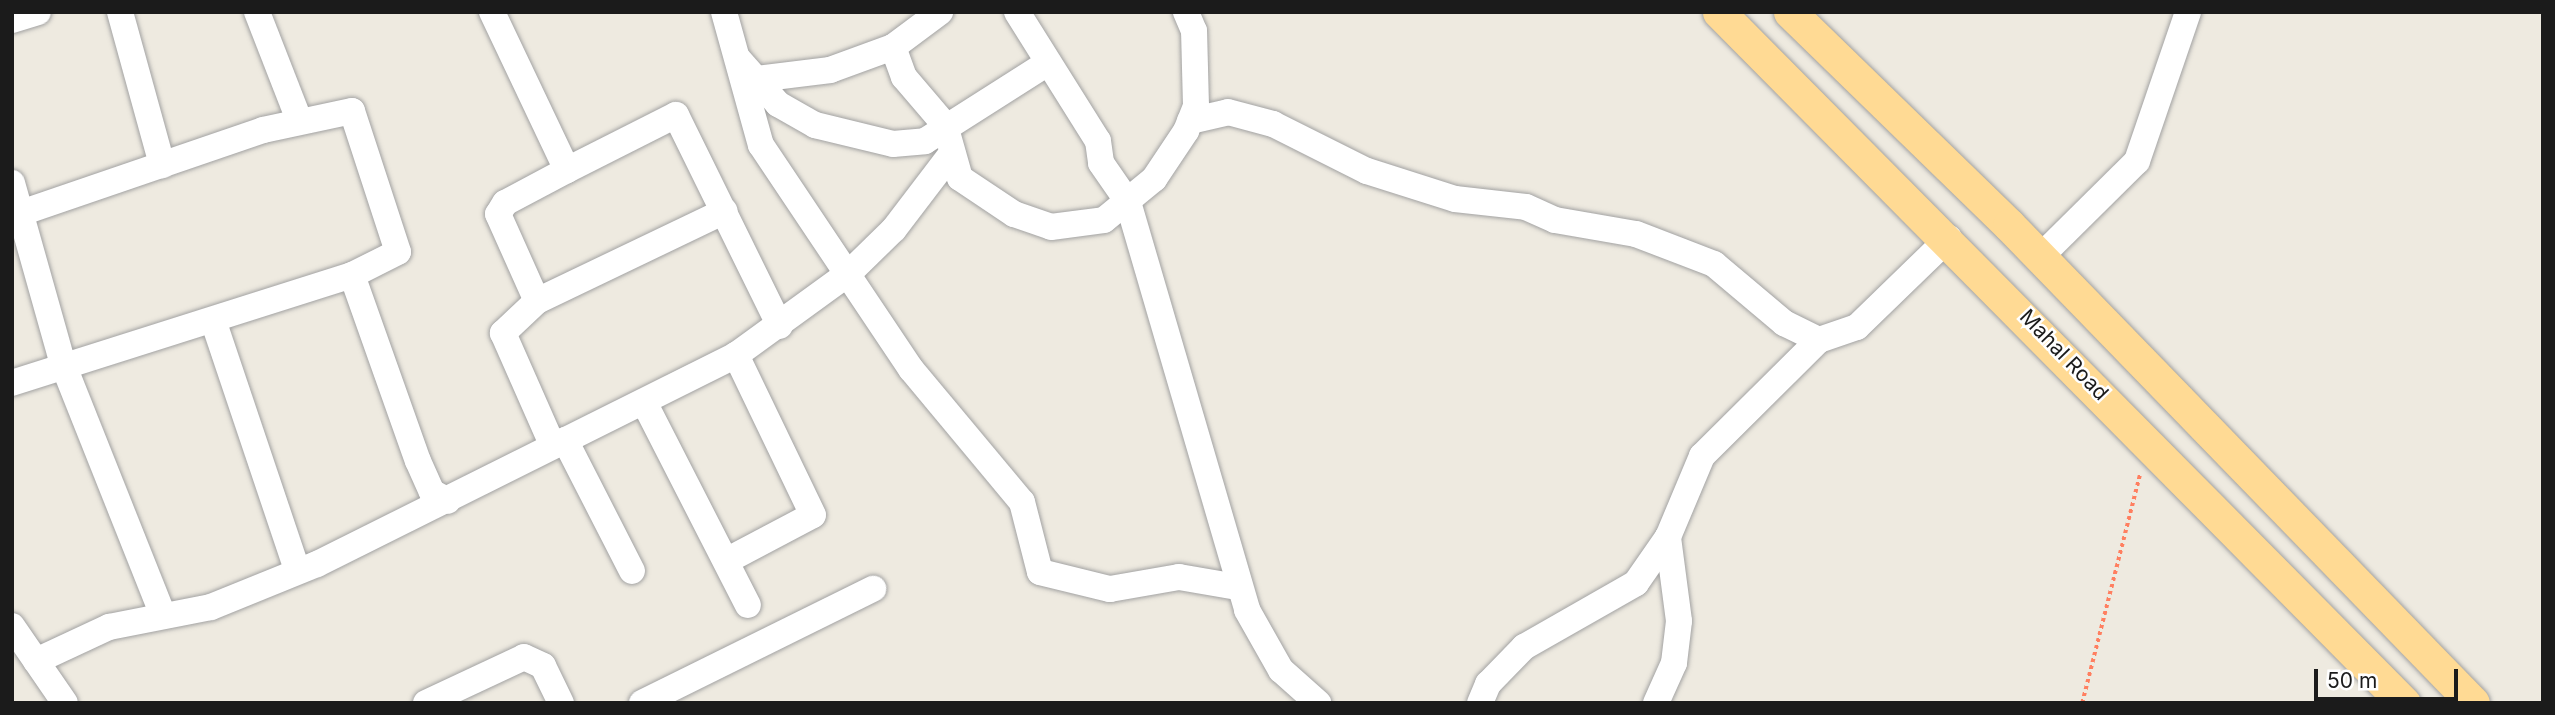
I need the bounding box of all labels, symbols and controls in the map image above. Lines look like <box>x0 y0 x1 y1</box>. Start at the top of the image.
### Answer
street label: Mahal Road <box>2014 304 2114 406</box>
scale bar <box>2317 656 2460 700</box>
text: 50 m <box>2327 668 2377 693</box>

